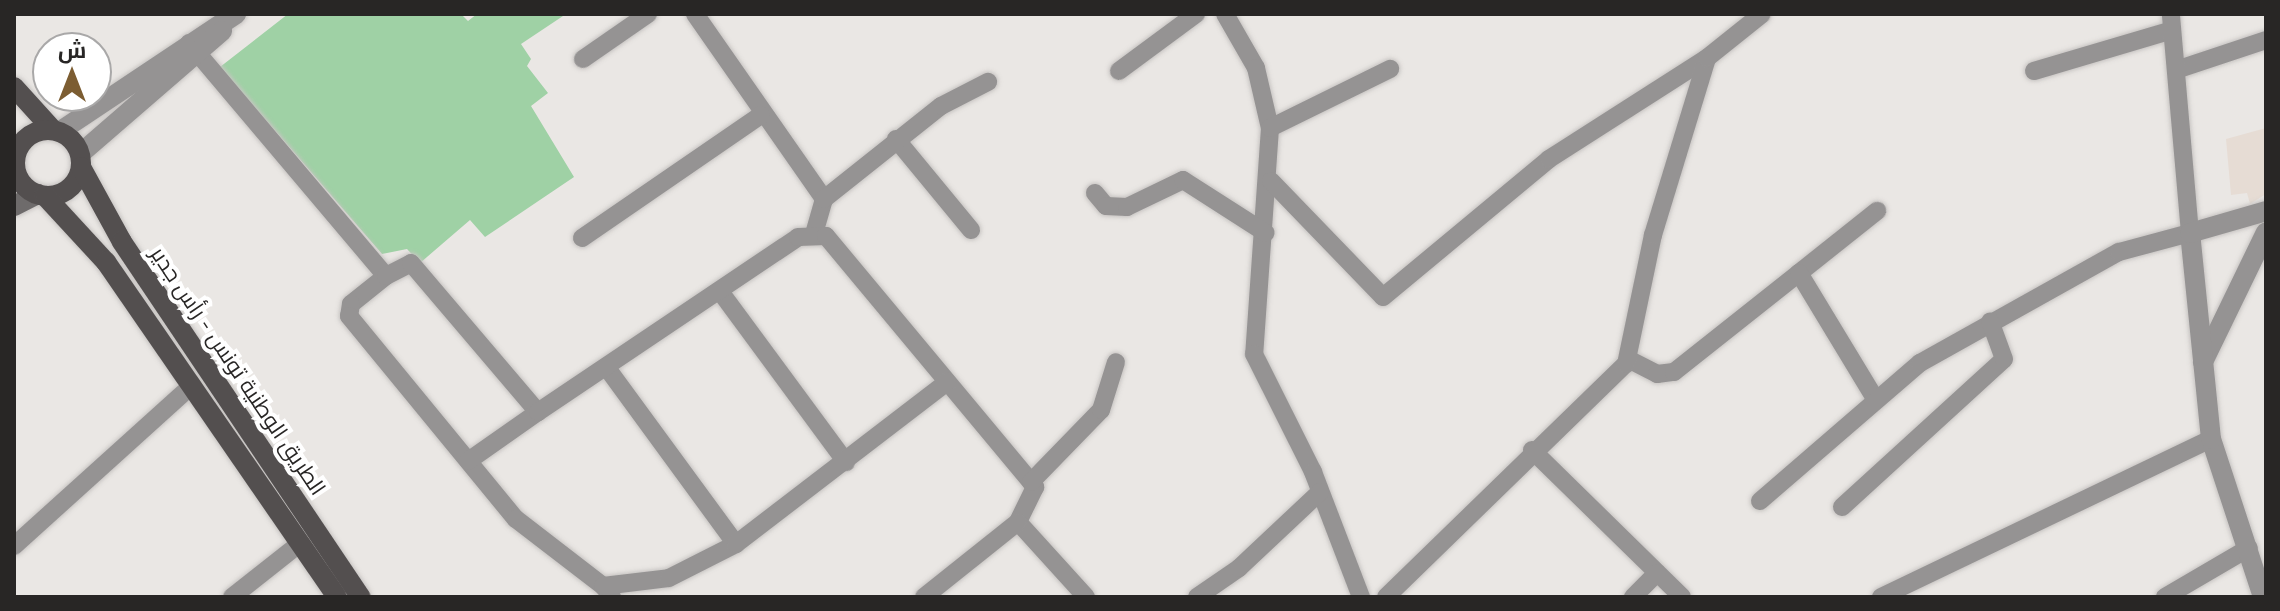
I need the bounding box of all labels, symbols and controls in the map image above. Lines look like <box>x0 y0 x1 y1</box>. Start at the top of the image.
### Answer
north arrow <box>32 32 112 112</box>
text: ش <box>58 36 86 64</box>
street label: الطريق الوطنية تونس - رأس جدير <box>145 242 331 500</box>

